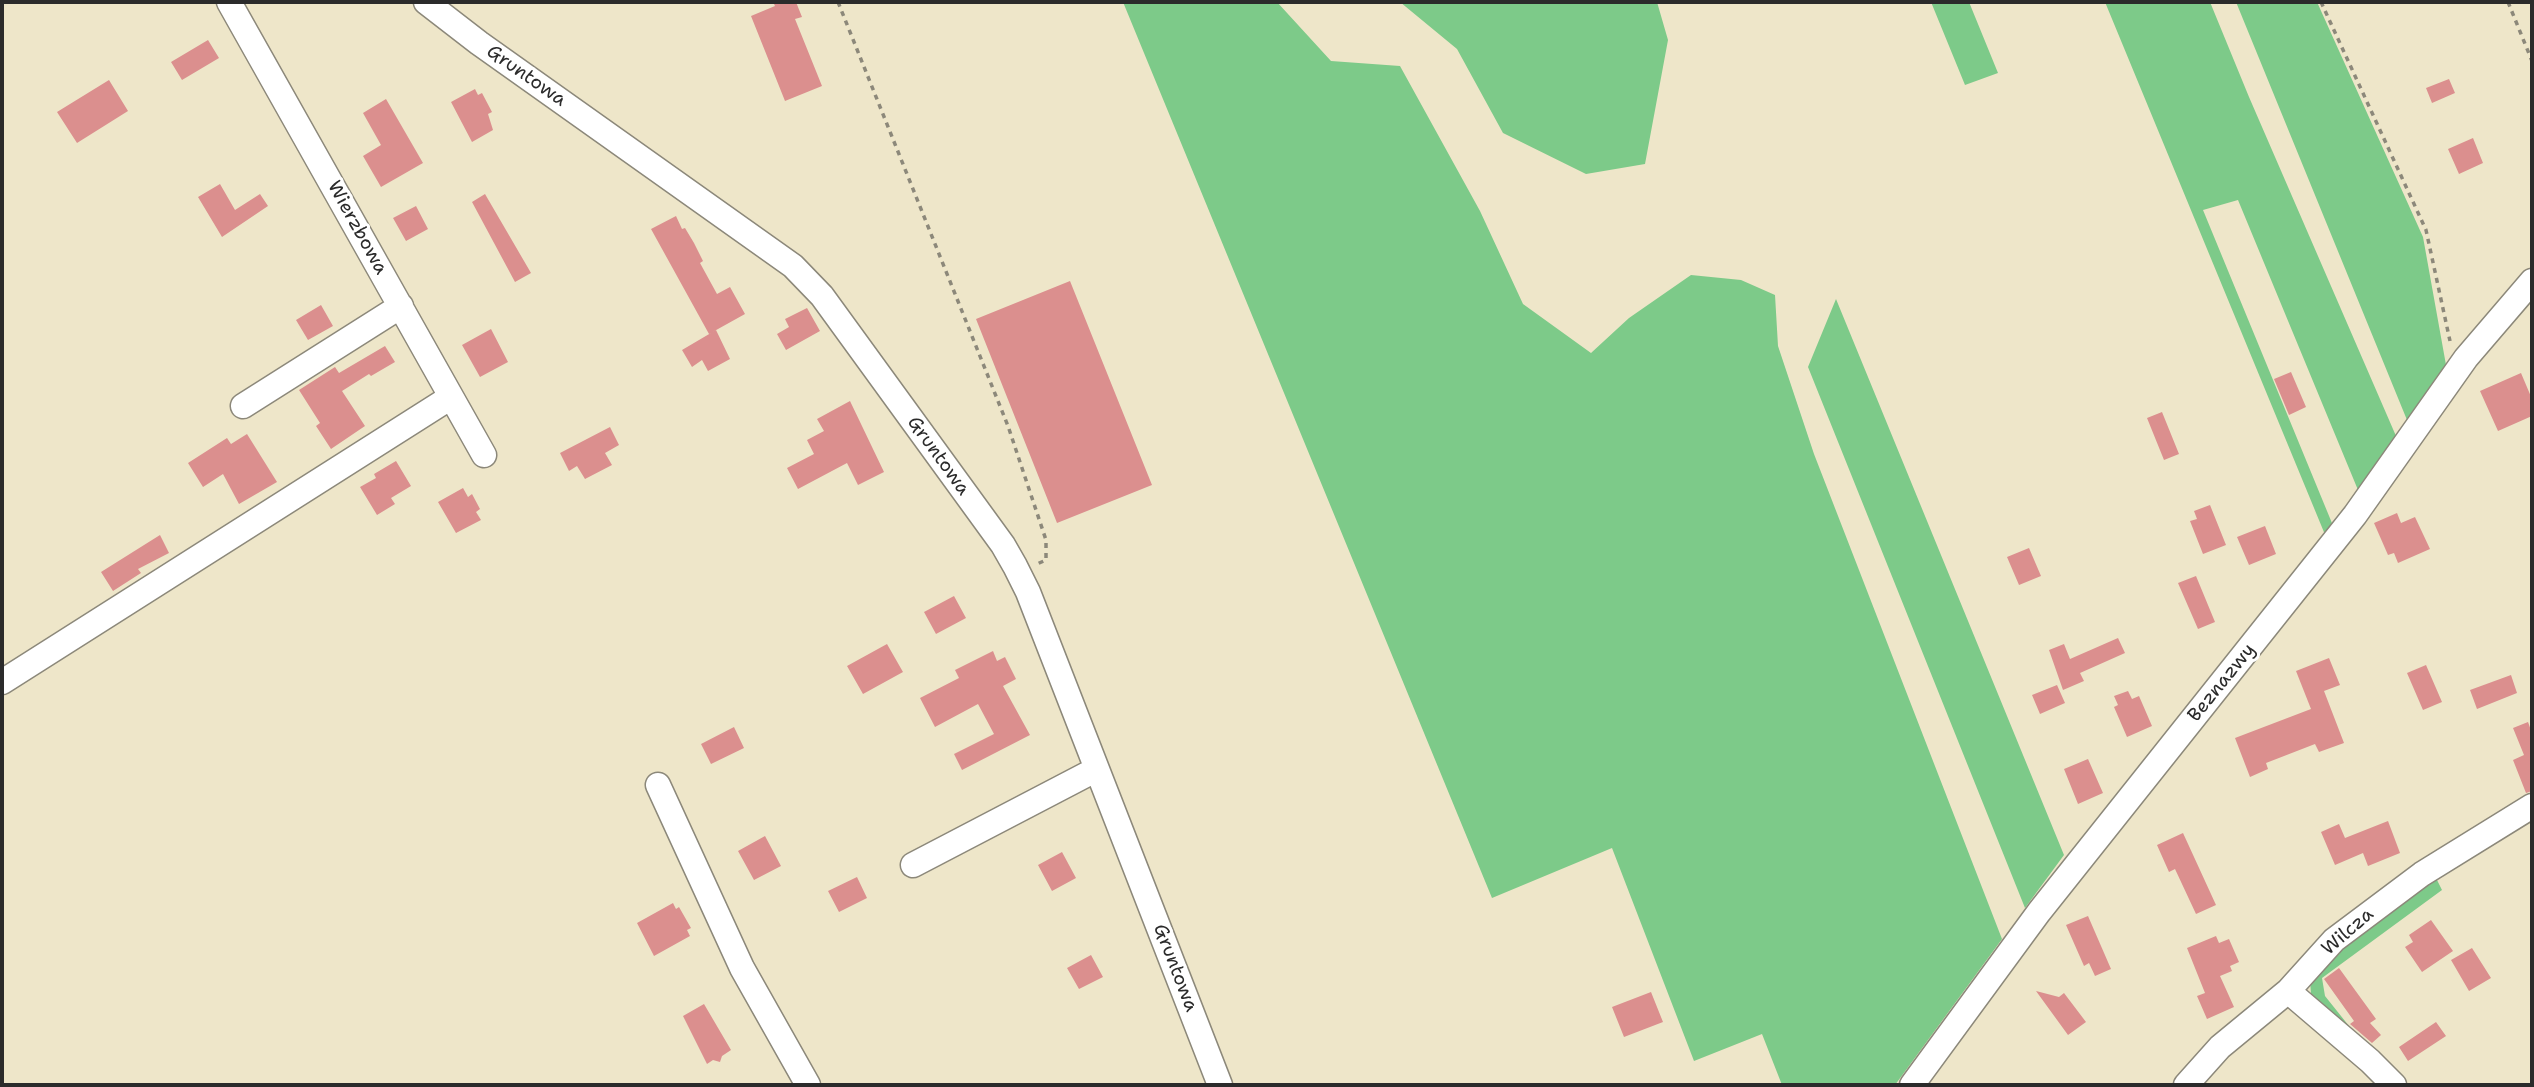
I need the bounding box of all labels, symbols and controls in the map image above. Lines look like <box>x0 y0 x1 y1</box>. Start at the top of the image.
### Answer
street label: Gruntowa <box>482 40 570 112</box>
street label: Wierzbowa <box>322 177 392 279</box>
street label: Gruntowa <box>902 412 974 500</box>
street label: Beznazwy <box>2184 639 2260 727</box>
street label: Wilcza <box>2317 903 2379 961</box>
street label: Gruntowa <box>1148 921 1202 1015</box>

